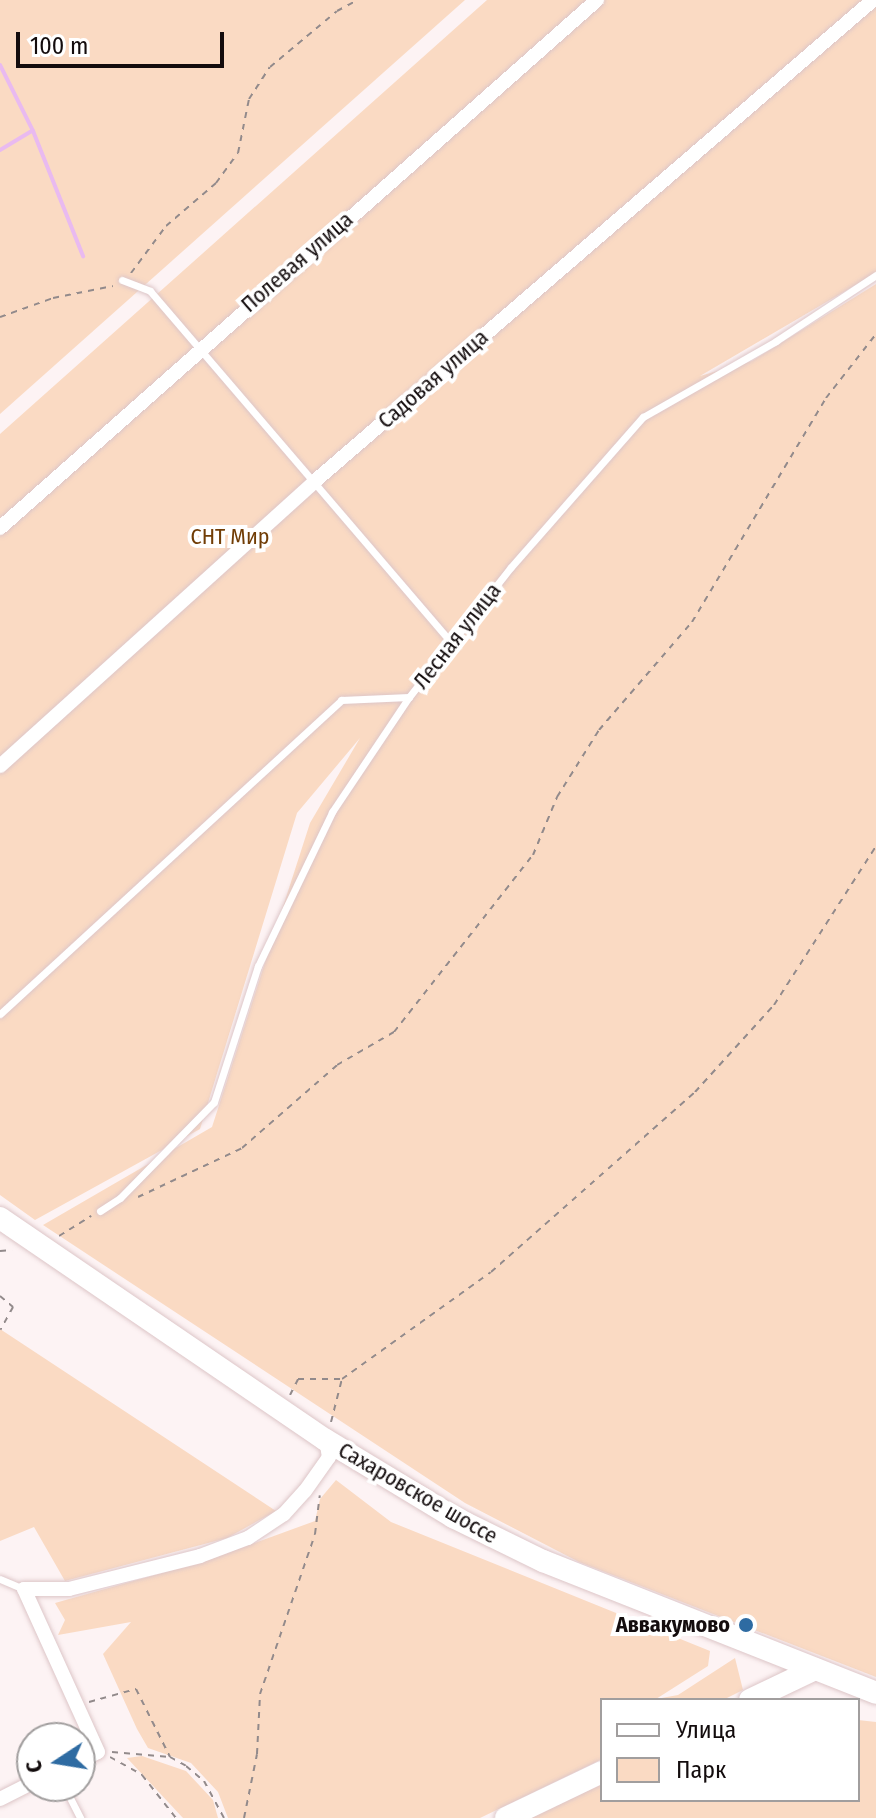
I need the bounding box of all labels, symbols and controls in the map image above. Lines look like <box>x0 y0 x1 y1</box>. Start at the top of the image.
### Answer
scale bar <box>20 16 228 66</box>
text: 100 m <box>30 32 88 60</box>
street label: Полевая улица <box>236 206 358 318</box>
street label: Садовая улица <box>373 324 493 434</box>
park label: СНТ Мир <box>190 524 270 550</box>
street label: Лесная улица <box>408 578 506 694</box>
street label: Сахаровское шоссе <box>334 1437 502 1549</box>
place label: Аввакумово <box>616 1612 730 1638</box>
marker: Аввакумово <box>737 1616 755 1634</box>
legend <box>600 1698 860 1802</box>
text: Улица <box>676 1716 736 1744</box>
north arrow <box>16 1722 96 1802</box>
text: Парк <box>676 1756 726 1784</box>
text: С <box>20 1758 48 1775</box>

